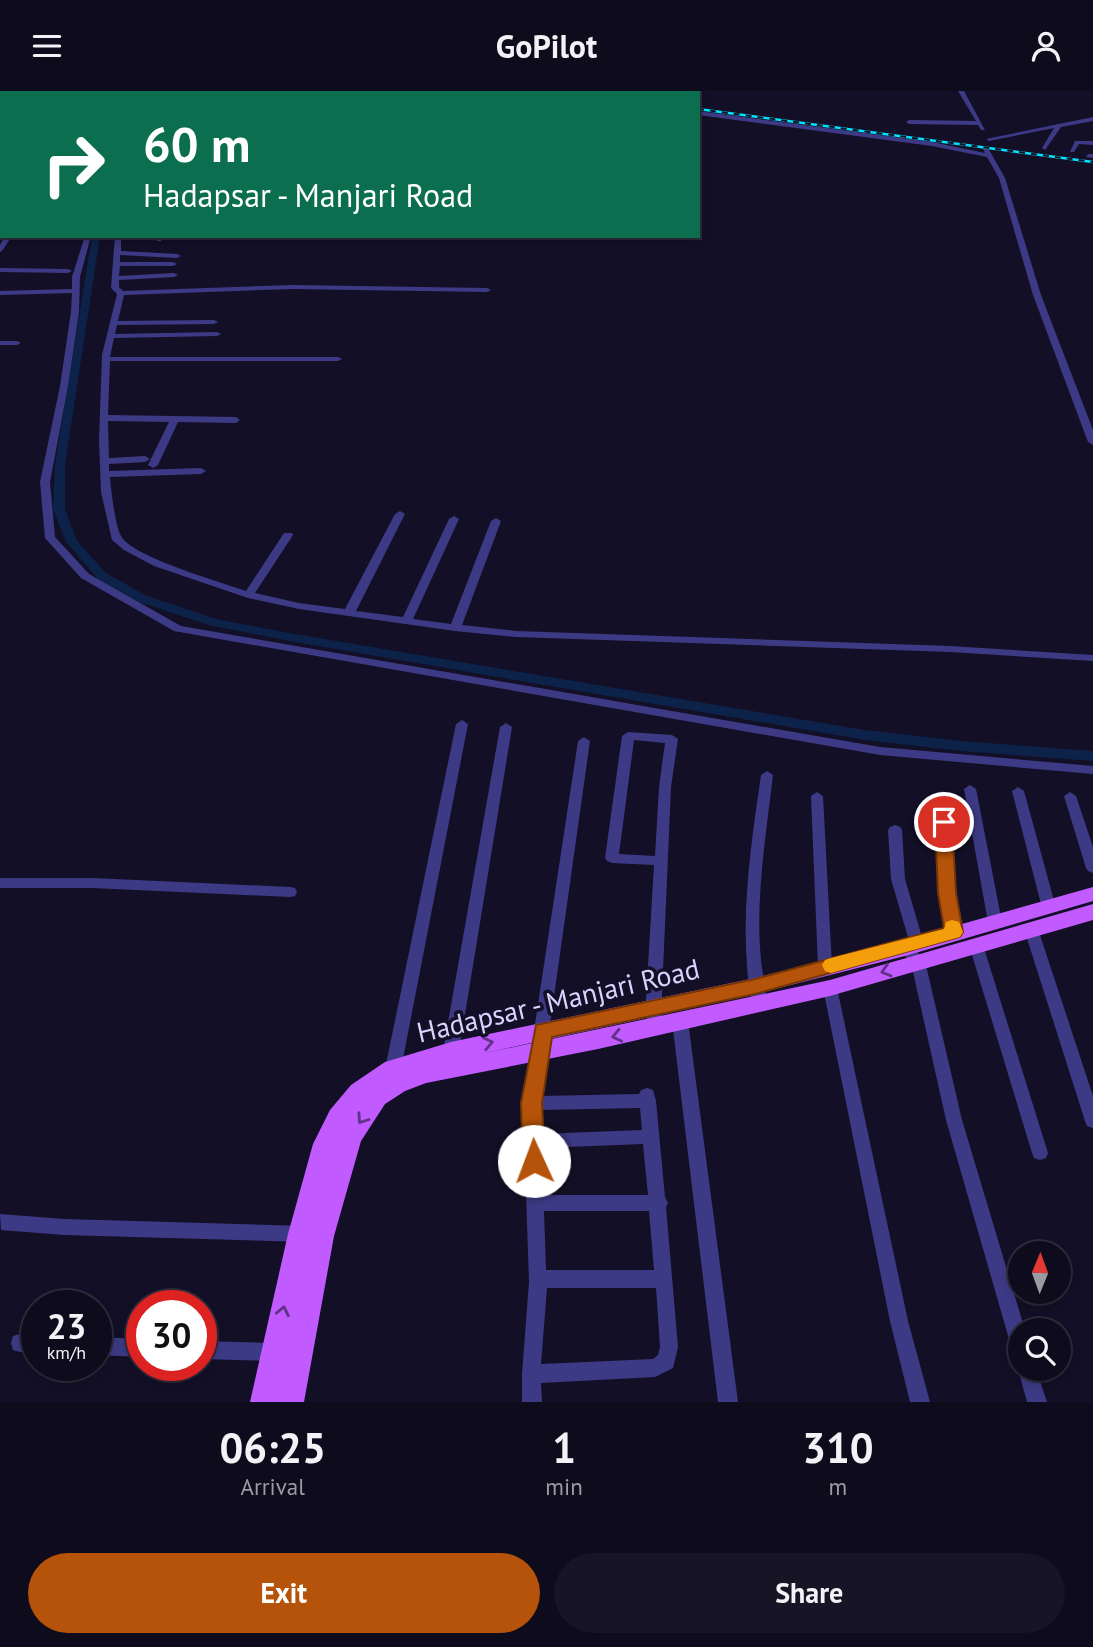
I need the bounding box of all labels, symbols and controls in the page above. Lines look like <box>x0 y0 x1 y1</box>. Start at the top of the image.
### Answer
text: GoPilot <box>496 25 597 67</box>
icon: menu <box>28 27 66 65</box>
icon: person <box>1027 27 1065 65</box>
text: 60 m <box>143 112 250 176</box>
icon: right <box>28 119 119 210</box>
text: Hadapsar - Manjari Road <box>143 174 473 216</box>
pin <box>914 792 974 852</box>
icon: arrive <box>925 803 963 841</box>
street label: Hadapsar - Manjari Road <box>413 949 703 1051</box>
one-way arrow <box>880 962 892 977</box>
one-way arrow <box>612 1028 624 1042</box>
one-way arrow <box>482 1036 494 1051</box>
one-way arrow <box>357 1111 370 1124</box>
position arrow <box>497 1124 571 1198</box>
north arrow <box>1008 1241 1071 1304</box>
map controls <box>1008 1241 1071 1381</box>
speed limit sign: 30 <box>126 1290 217 1381</box>
text: 23 <box>47 1303 86 1349</box>
one-way arrow <box>275 1305 290 1317</box>
button: search <box>1008 1318 1071 1381</box>
text: km/h <box>47 1341 86 1364</box>
text: 06:25 <box>219 1420 326 1475</box>
text: 1 <box>552 1420 576 1475</box>
text: 310 <box>802 1420 874 1475</box>
text: Arrival <box>240 1472 305 1501</box>
text: min <box>545 1472 583 1501</box>
text: m <box>829 1472 847 1501</box>
button: Exit <box>28 1553 540 1633</box>
button: Share <box>554 1553 1065 1633</box>

